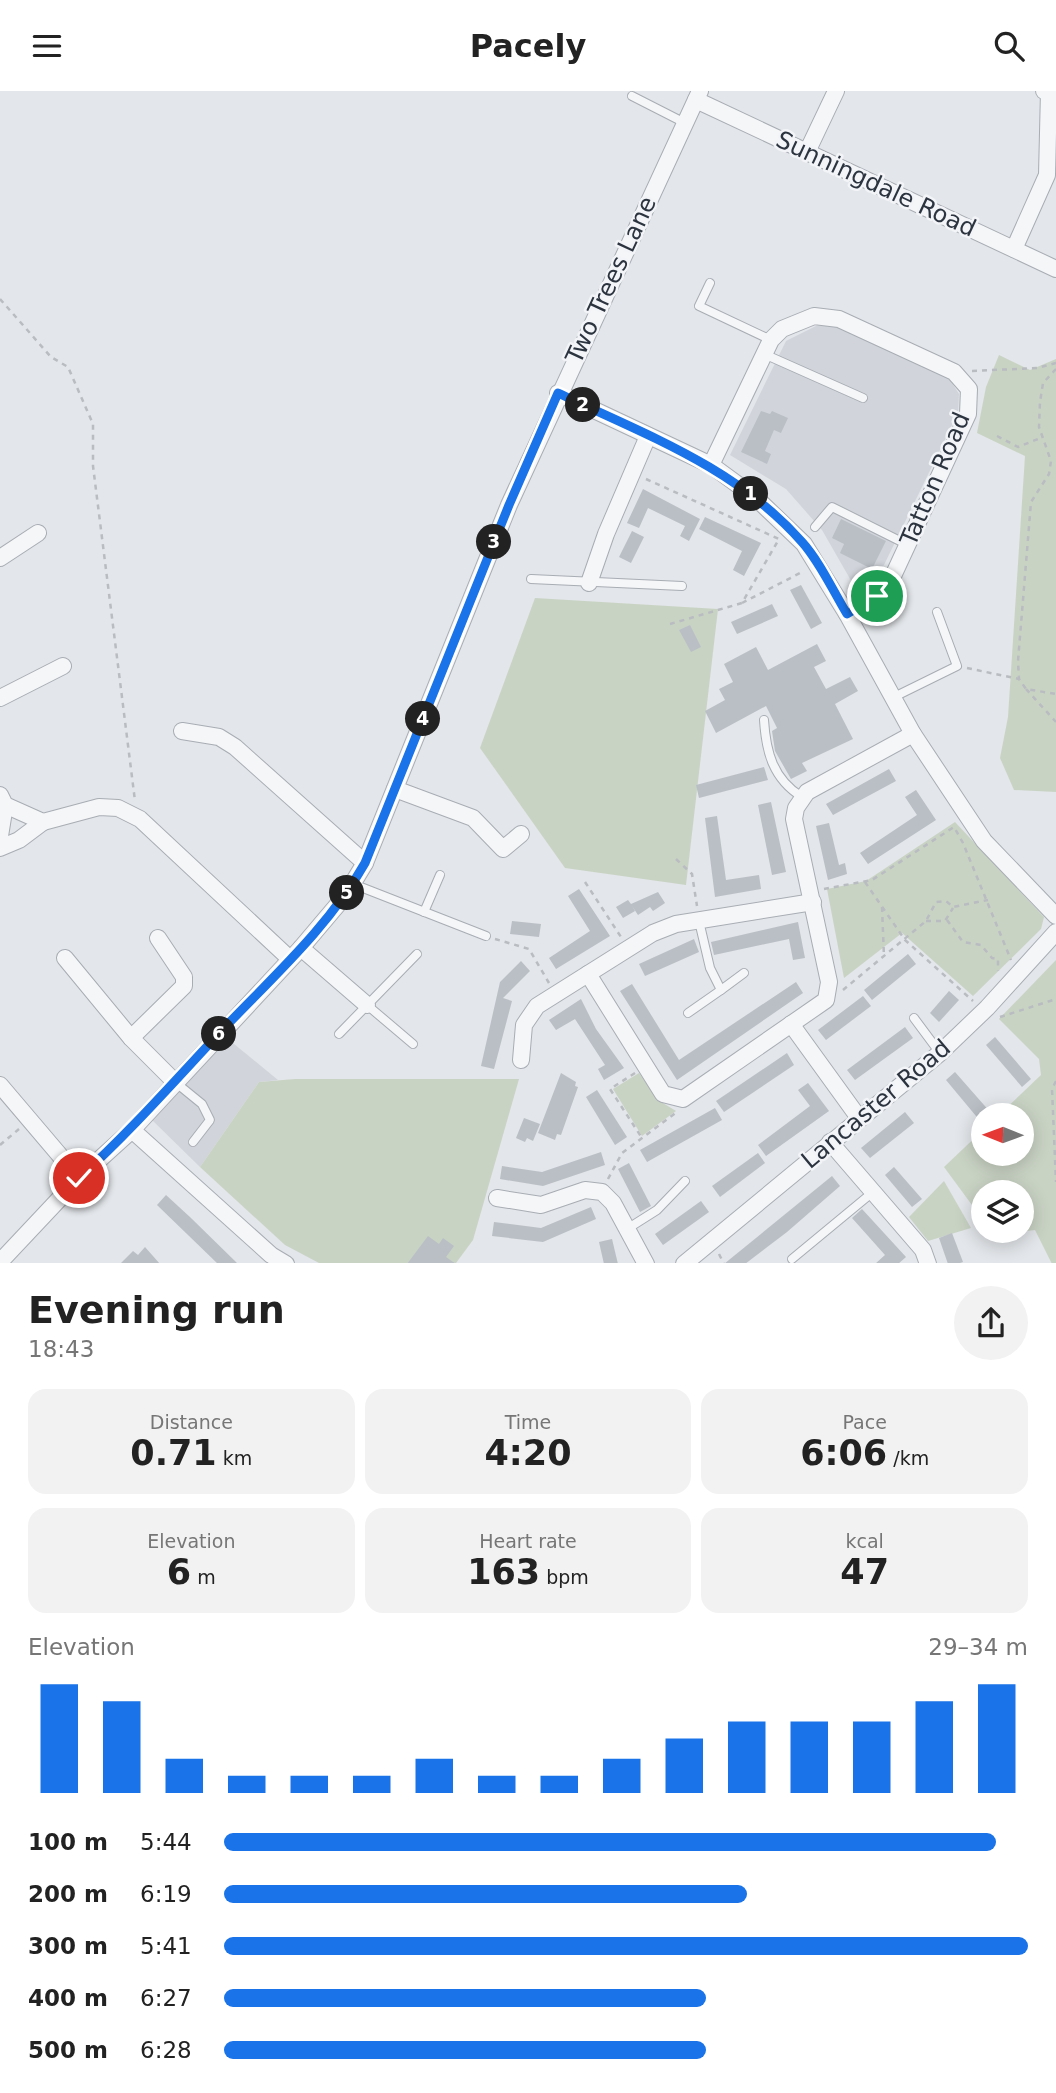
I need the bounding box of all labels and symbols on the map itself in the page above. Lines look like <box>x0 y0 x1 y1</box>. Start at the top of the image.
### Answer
street label: Sunningdale Road <box>772 125 980 243</box>
street label: Two Trees Lane <box>560 192 662 369</box>
pin: 2 <box>566 387 600 423</box>
street label: Tatton Road <box>894 408 976 551</box>
pin: 1 <box>734 477 768 511</box>
pin: 3 <box>476 525 512 559</box>
pin <box>847 566 907 626</box>
pin: 4 <box>406 701 440 737</box>
pin: 5 <box>330 875 364 911</box>
pin: 6 <box>202 1017 236 1051</box>
street label: Lancaster Road <box>796 1034 956 1174</box>
north arrow <box>971 1103 1034 1165</box>
pin <box>49 1148 109 1208</box>

